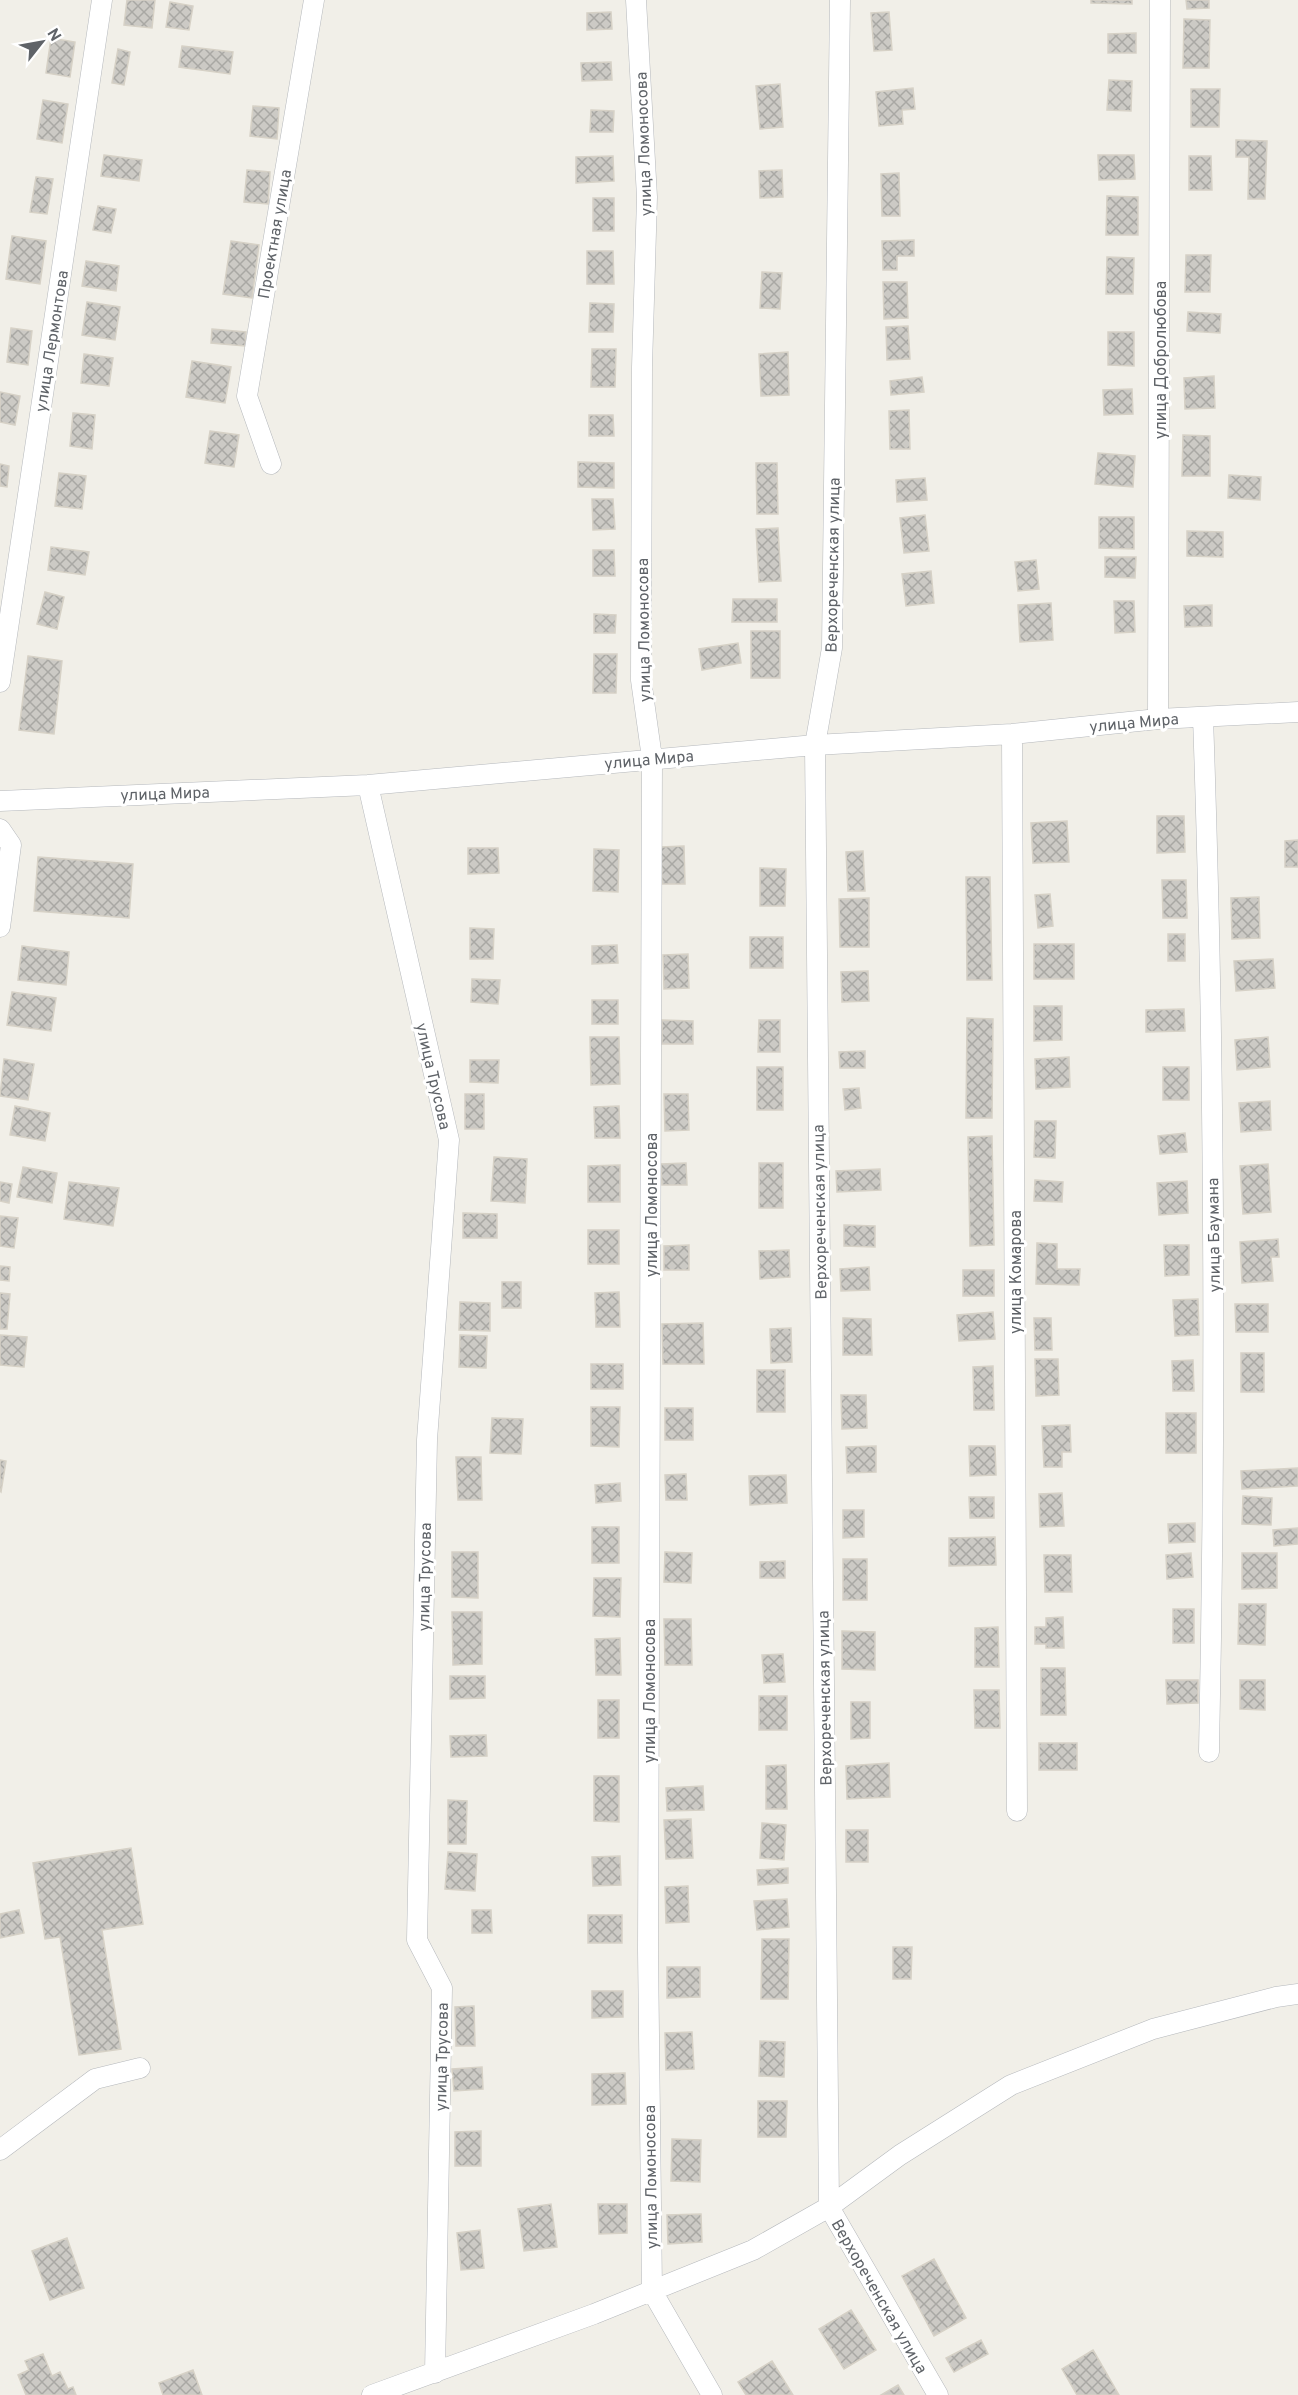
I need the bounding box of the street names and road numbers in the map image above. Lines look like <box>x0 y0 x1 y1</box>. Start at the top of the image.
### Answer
street label: улица Ломоносова <box>632 71 658 216</box>
street label: Проектная улица <box>255 168 297 301</box>
street label: улица Лермонтова <box>32 269 74 414</box>
street label: улица Добролюбова <box>1152 281 1172 439</box>
street label: Верхореченская улица <box>822 477 846 653</box>
street label: улица Ломоносова <box>634 558 656 702</box>
street label: улица Мира <box>1089 710 1180 738</box>
street label: улица Мира <box>604 747 695 775</box>
street label: улица Мира <box>120 783 210 807</box>
street label: улица Трусова <box>410 1021 454 1132</box>
street label: Верхореченская улица <box>809 1124 833 1300</box>
street label: улица Ломоносова <box>643 1133 663 1277</box>
street label: улица Баумана <box>1204 1177 1226 1293</box>
street label: улица Комарова <box>1007 1210 1027 1334</box>
street label: улица Трусова <box>415 1522 437 1632</box>
street label: Верхореченская улица <box>814 1610 838 1786</box>
street label: улица Ломоносова <box>641 1619 661 1763</box>
street label: улица Трусова <box>432 2002 454 2112</box>
street label: улица Ломоносова <box>641 2105 663 2249</box>
street label: Верхореченская улица <box>826 2216 931 2378</box>

